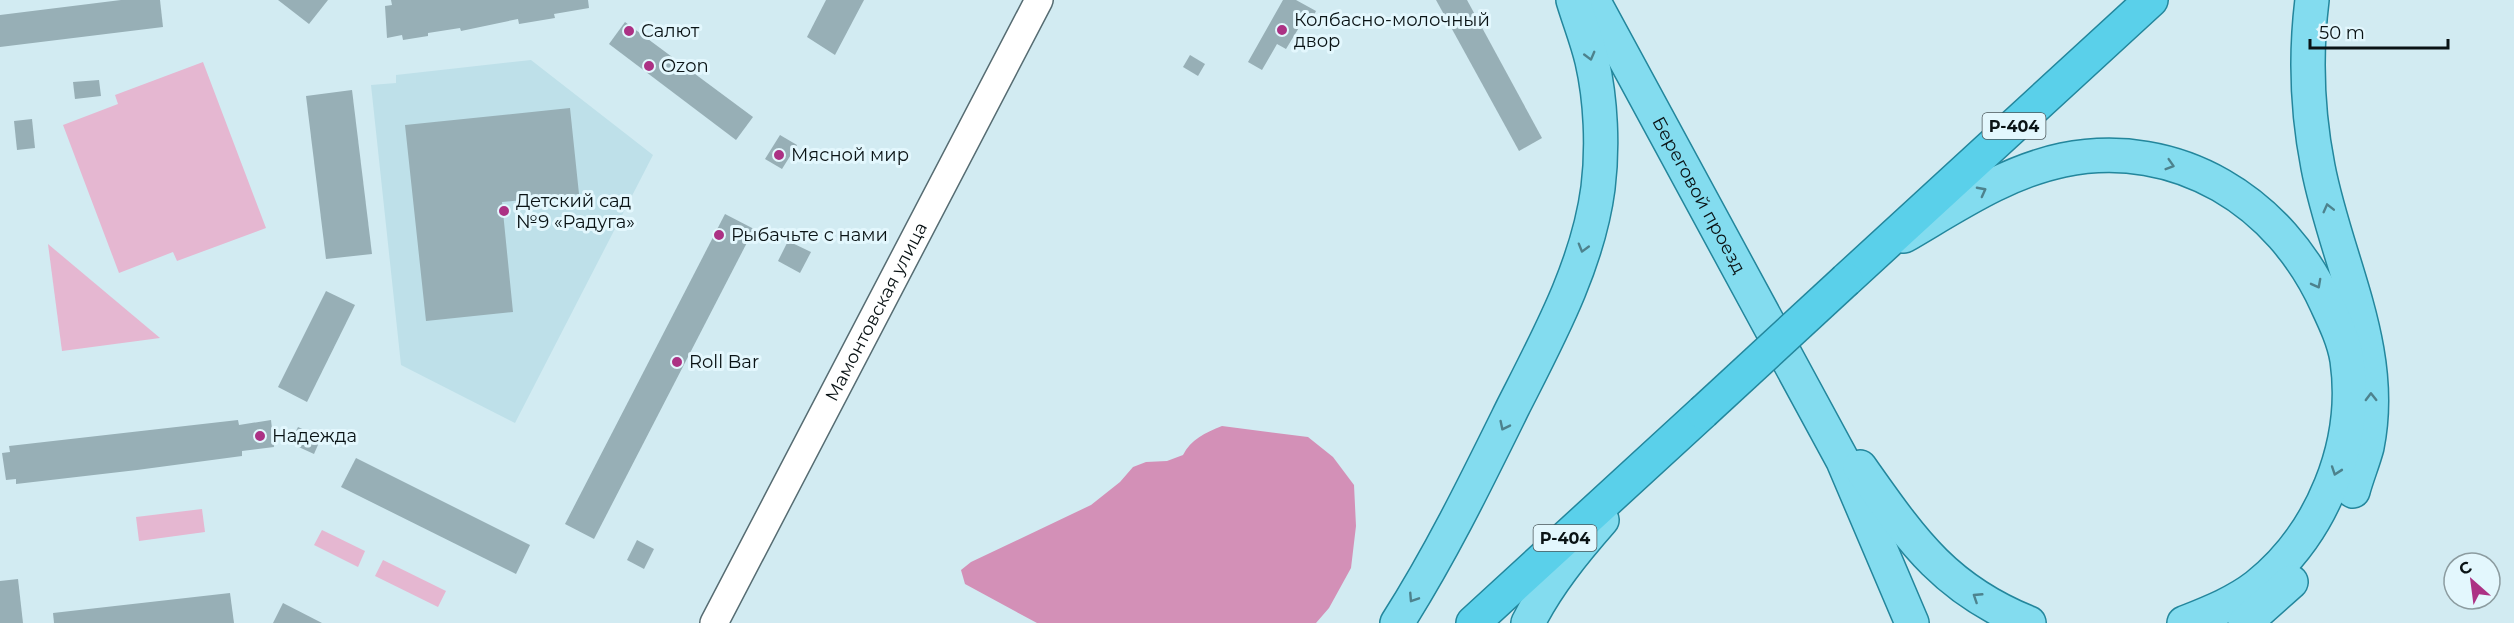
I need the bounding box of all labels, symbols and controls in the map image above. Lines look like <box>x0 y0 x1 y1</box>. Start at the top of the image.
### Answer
place label: Колбасно-молочный двор <box>1294 9 1490 52</box>
scale bar <box>2310 12 2448 50</box>
place label: Салют <box>641 20 700 42</box>
text: 50 m <box>2319 22 2365 44</box>
marker: Колбасно-молочный двор <box>1275 23 1289 37</box>
marker: Салют <box>622 24 636 38</box>
one-way arrow <box>1583 50 1595 61</box>
place label: Ozon <box>661 55 709 77</box>
marker: Ozon <box>642 59 656 73</box>
street label: Береговой проезд <box>1647 113 1750 278</box>
road number: Р-404 <box>1982 113 2046 139</box>
place label: Мясной мир <box>791 144 909 166</box>
marker: Мясной мир <box>772 148 786 162</box>
one-way arrow <box>2164 158 2175 170</box>
one-way arrow <box>1976 187 1986 198</box>
place label: Детский сад №9 «Радуга» <box>516 190 635 233</box>
one-way arrow <box>2322 203 2335 213</box>
marker: Детский сад №9 «Радуга» <box>497 204 511 218</box>
street label: Мамонтовская улица <box>821 219 932 405</box>
place label: Рыбачьте с нами <box>731 224 888 246</box>
marker: Рыбачьте с нами <box>712 228 726 242</box>
one-way arrow <box>1578 242 1590 253</box>
one-way arrow <box>2310 277 2321 288</box>
place label: Roll Bar <box>689 351 759 373</box>
marker: Roll Bar <box>670 355 684 369</box>
one-way arrow <box>2365 393 2377 402</box>
one-way arrow <box>1500 420 1511 431</box>
place label: Надежда <box>272 425 357 447</box>
marker: Надежда <box>253 429 267 443</box>
one-way arrow <box>2330 465 2343 476</box>
road number: Р-404 <box>1534 525 1596 551</box>
north arrow <box>2442 551 2502 611</box>
text: С <box>2456 557 2475 579</box>
one-way arrow <box>1409 592 1420 603</box>
one-way arrow <box>1973 593 1983 605</box>

